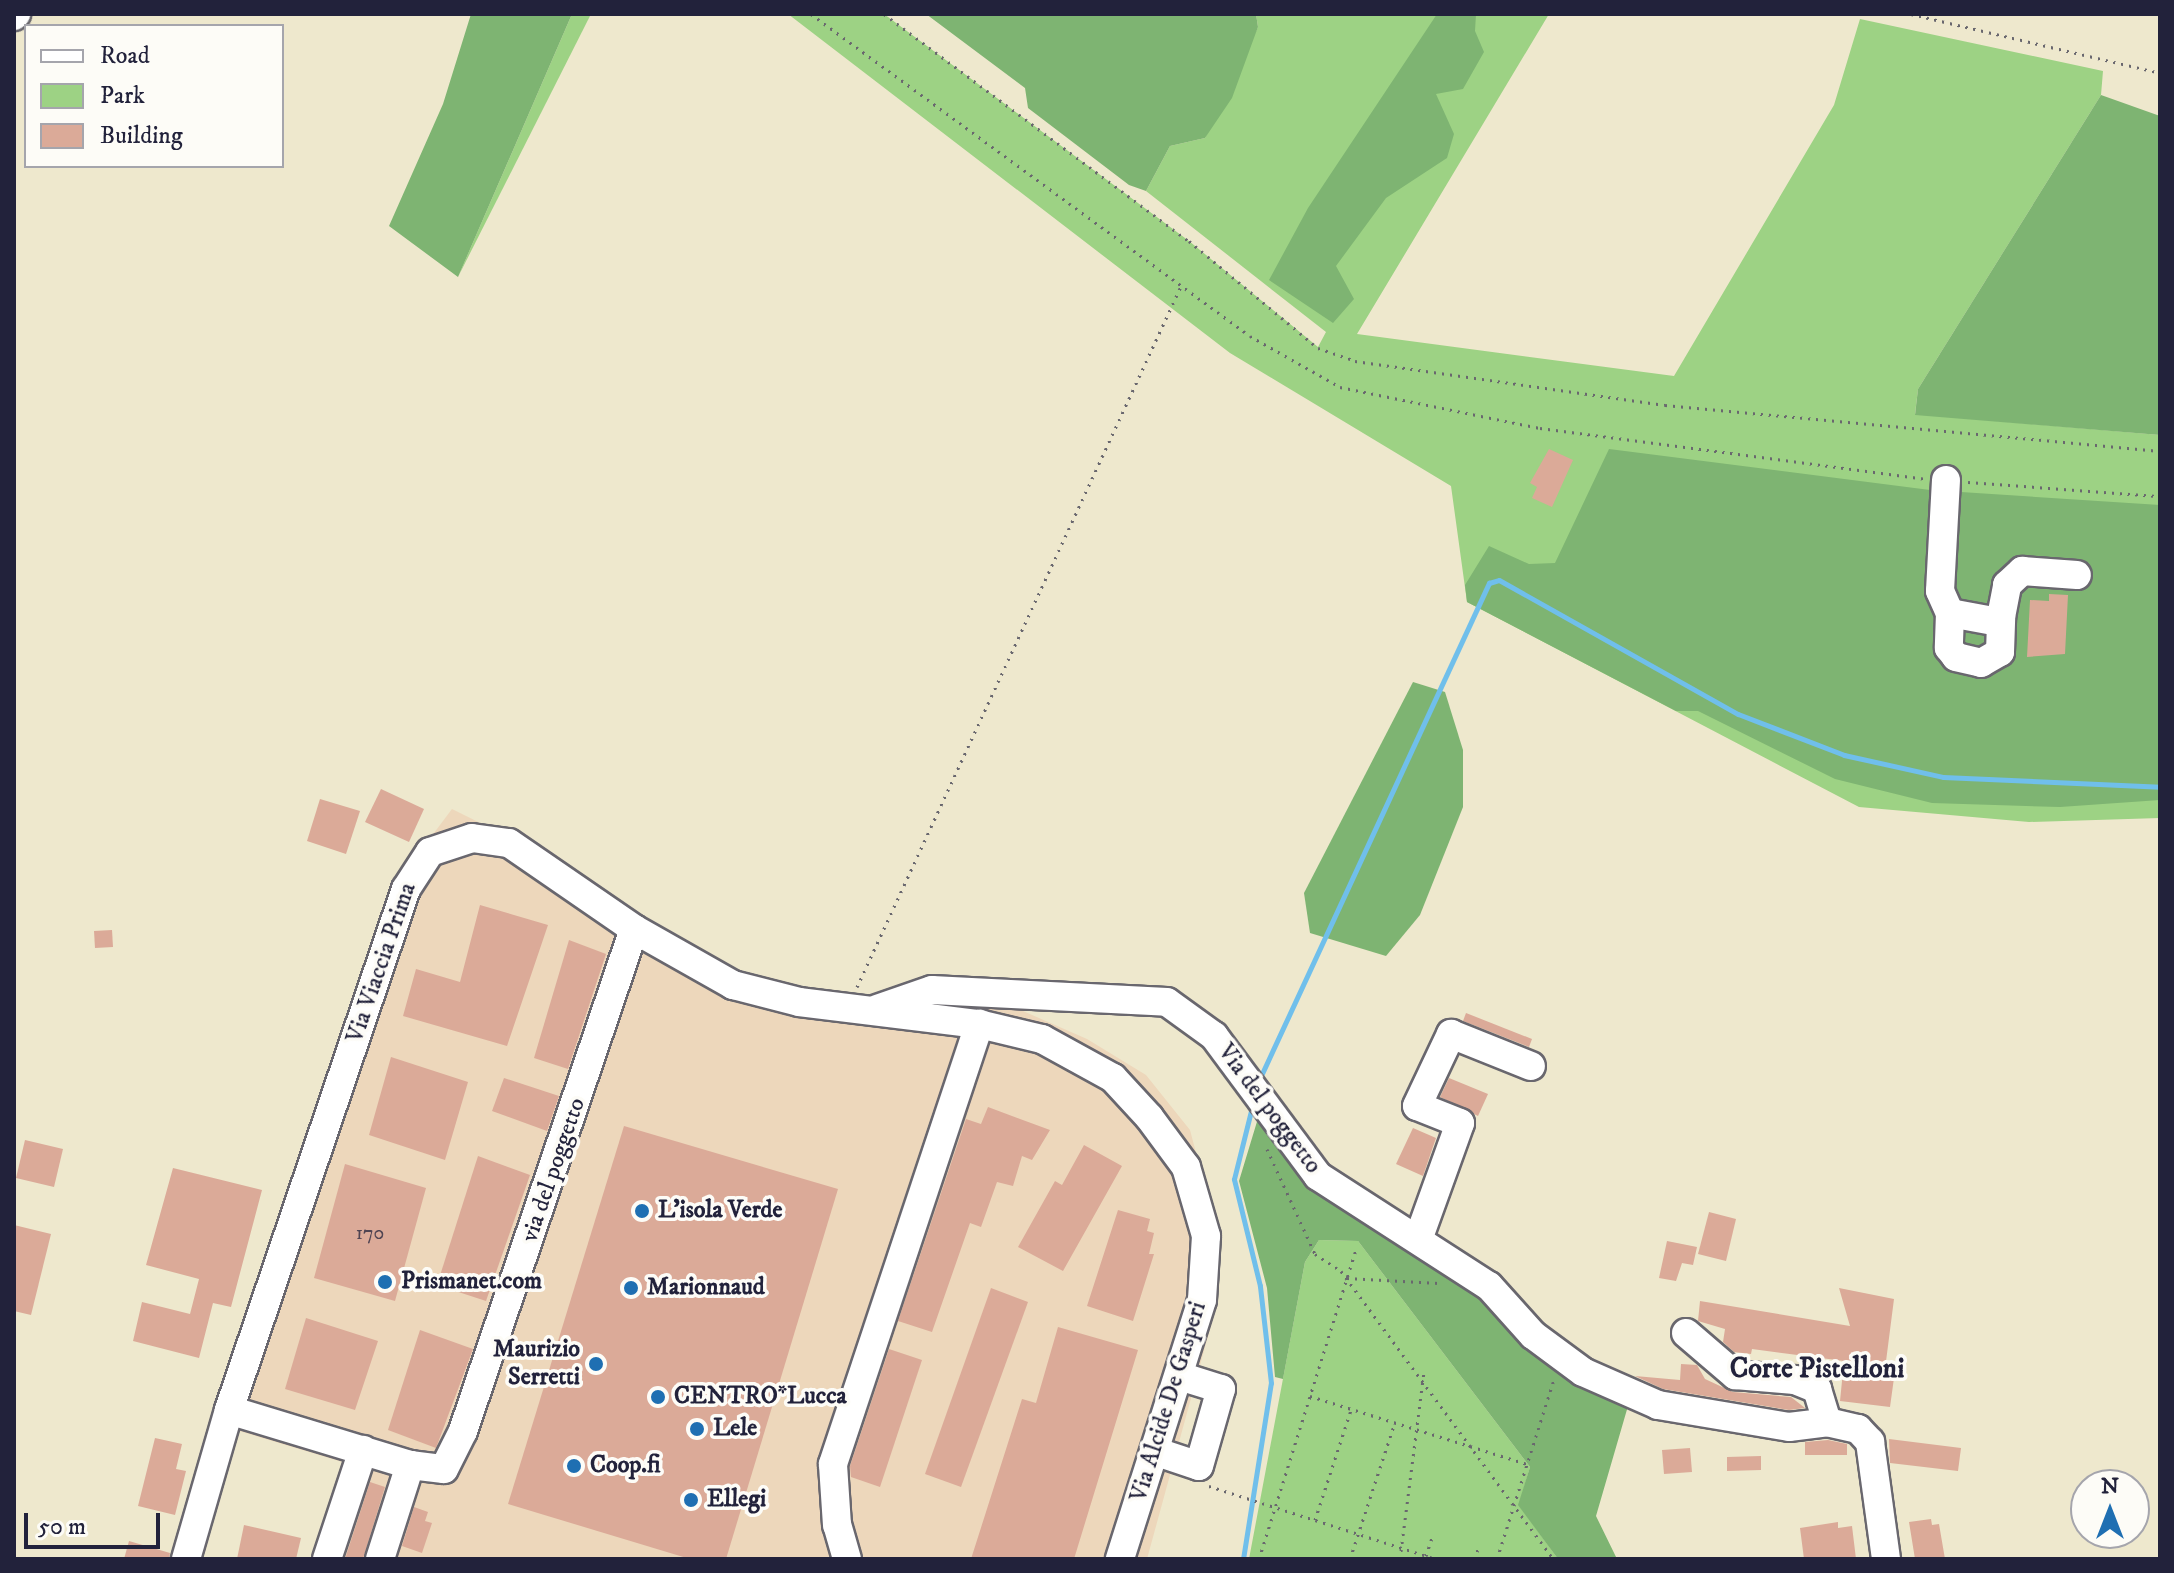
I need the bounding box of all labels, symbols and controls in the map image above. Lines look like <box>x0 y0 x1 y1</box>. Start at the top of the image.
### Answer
legend <box>24 24 284 168</box>
text: Road <box>100 41 150 71</box>
text: Park <box>100 81 145 111</box>
text: Building <box>100 121 183 151</box>
street label: Via Viaccia Prima <box>341 879 423 1047</box>
street label: Via del poggetto <box>1211 1038 1327 1180</box>
street label: via del poggetto <box>516 1094 592 1246</box>
place label: L'isola Verde <box>658 1197 783 1225</box>
marker: L'isola Verde <box>633 1202 651 1220</box>
house number: 170 <box>356 1221 384 1245</box>
place label: Prismanet.com <box>401 1268 542 1296</box>
marker: Prismanet.com <box>376 1273 394 1291</box>
place label: Marionnaud <box>647 1274 765 1302</box>
marker: Marionnaud <box>622 1279 640 1297</box>
street label: Via Alcide De Gasperi <box>1125 1299 1213 1505</box>
place label: Maurizio Serretti <box>493 1336 580 1392</box>
district label: Corte Pistelloni <box>1730 1352 1904 1386</box>
marker: Maurizio Serretti <box>587 1355 605 1373</box>
place label: CENTRO*Lucca <box>674 1383 847 1411</box>
marker: CENTRO*Lucca <box>649 1388 667 1406</box>
place label: Lele <box>713 1415 757 1443</box>
marker: Lele <box>688 1420 706 1438</box>
place label: Coop.fi <box>590 1452 661 1480</box>
marker: Coop.fi <box>565 1457 583 1475</box>
north arrow <box>2070 1469 2150 1549</box>
text: N <box>2101 1473 2119 1500</box>
place label: Ellegi <box>707 1486 766 1514</box>
marker: Ellegi <box>682 1491 700 1509</box>
scale bar <box>28 1497 164 1547</box>
text: 50 m <box>38 1512 86 1542</box>

